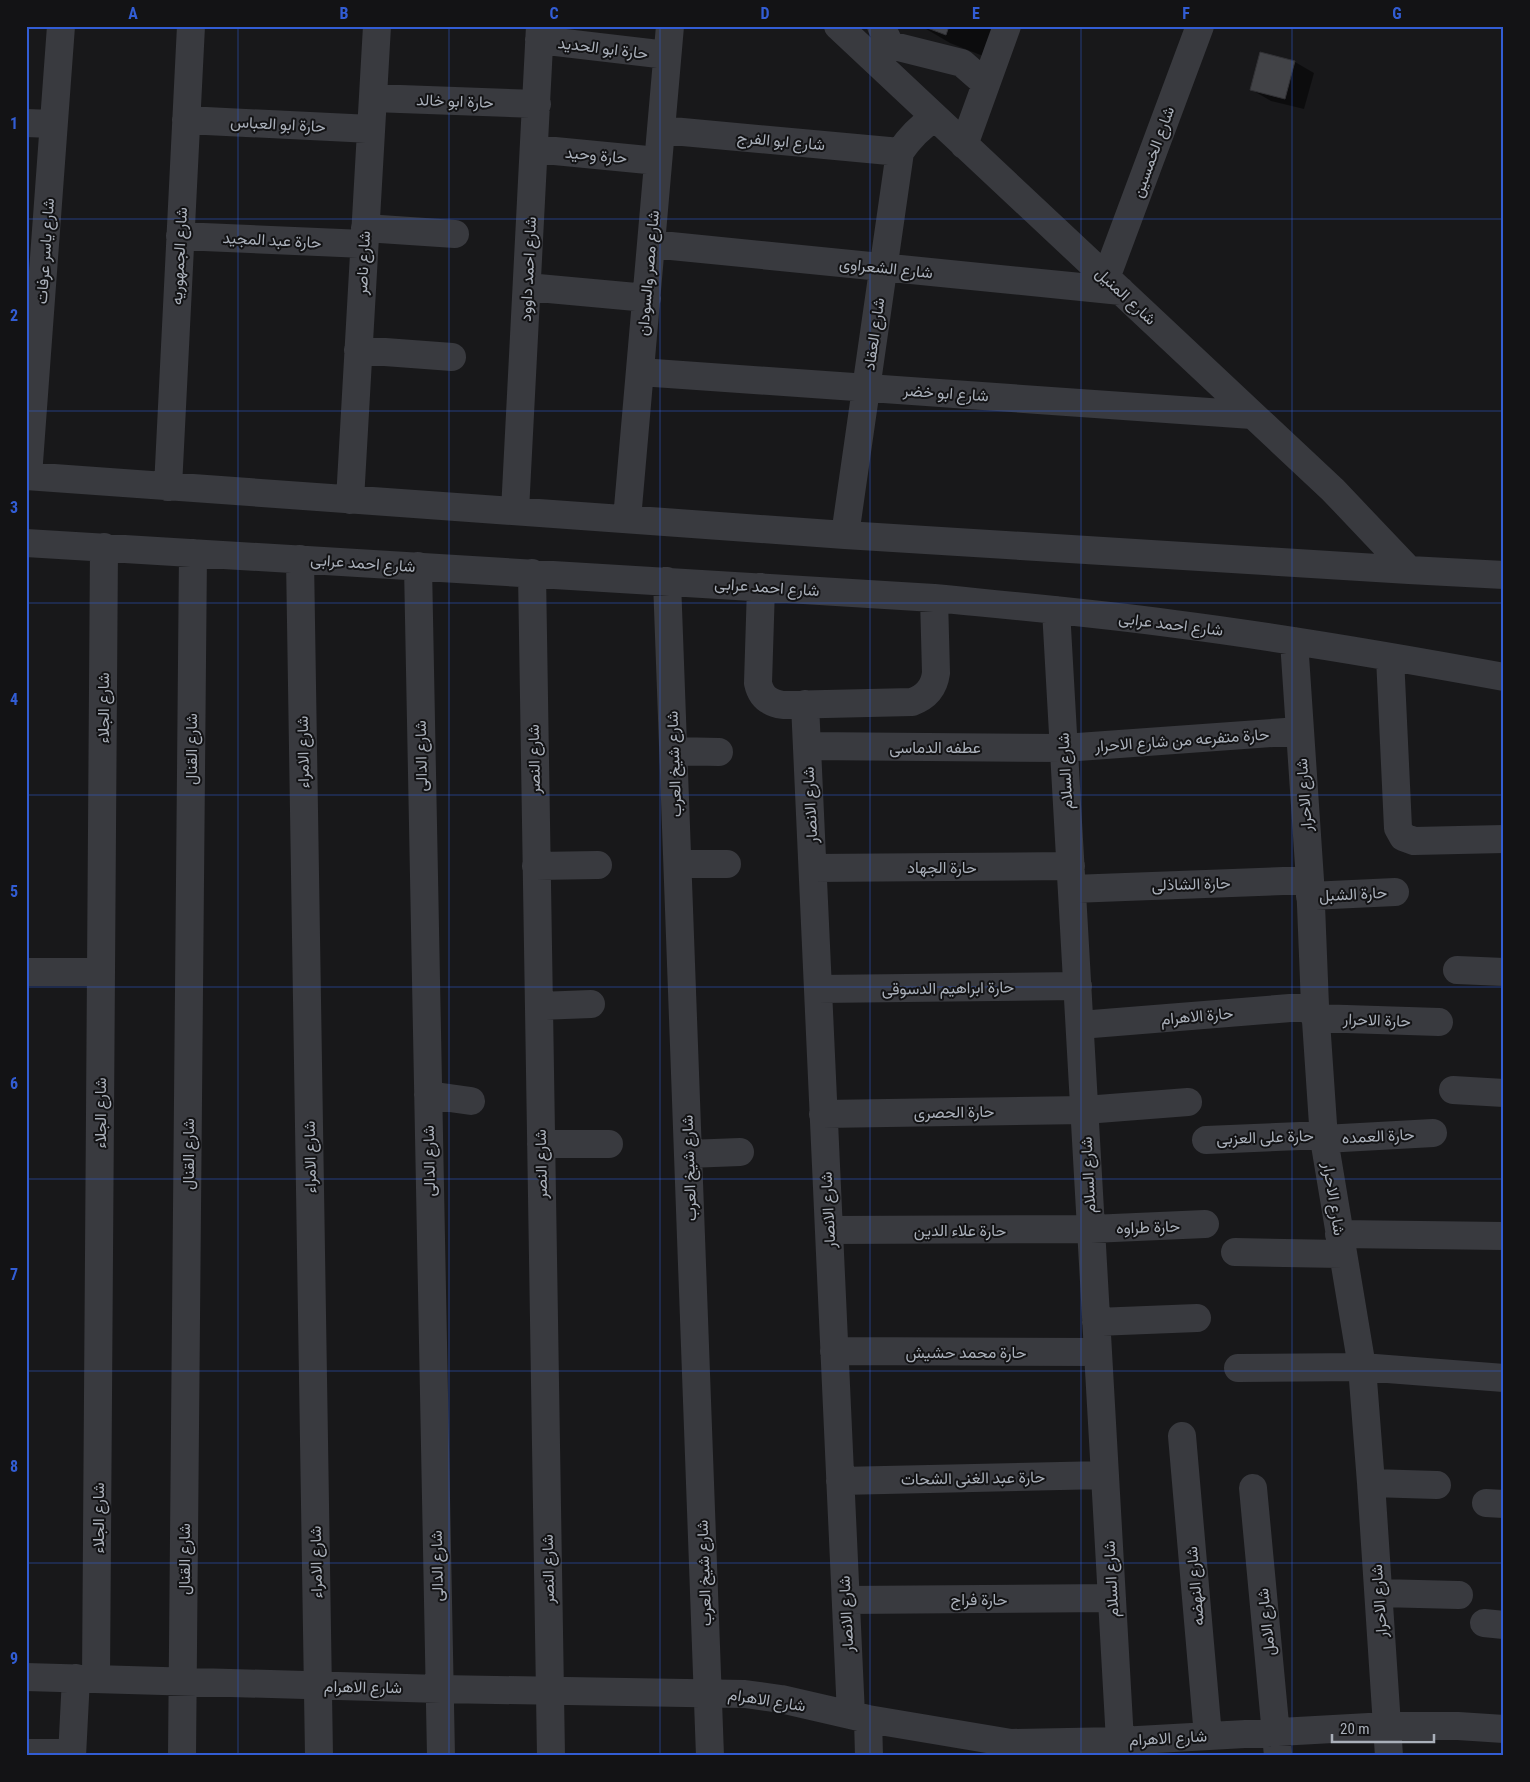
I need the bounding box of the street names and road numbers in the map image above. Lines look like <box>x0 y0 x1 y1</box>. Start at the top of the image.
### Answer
street label: حارة ابو الحديد <box>557 33 649 64</box>
street label: حارة ابو خالد <box>416 90 494 113</box>
street label: شارع الخمسين <box>1128 104 1180 201</box>
street label: حارة ابو العباس <box>230 112 327 137</box>
street label: شارع ابو الفرج <box>736 128 826 156</box>
street label: حارة وحيد <box>564 143 628 168</box>
street label: شارع ياسر عرفات <box>32 197 60 305</box>
street label: شارع الجمهوريه <box>167 207 193 306</box>
street label: شارع مصر والسودان <box>633 209 665 337</box>
street label: شارع احمد داوود <box>516 216 542 322</box>
street label: حارة عبد المجيد <box>222 228 322 253</box>
street label: شارع ناصر <box>352 230 376 297</box>
street label: شارع الشعراوى <box>838 254 934 284</box>
street label: شارع المنيل <box>1090 263 1160 330</box>
street label: شارع العقاد <box>860 296 890 372</box>
street label: شارع ابو خضر <box>901 380 989 407</box>
street label: شارع احمد عرابى <box>310 550 416 578</box>
street label: شارع احمد عرابى <box>714 574 820 602</box>
street label: شارع احمد عرابى <box>1117 608 1224 642</box>
street label: شارع الجلاء <box>94 672 115 744</box>
street label: شارع شيخ العرب <box>663 711 687 817</box>
street label: شارع القنال <box>182 713 203 785</box>
street label: شارع الامراء <box>293 716 315 788</box>
street label: شارع الدالى <box>411 720 433 792</box>
street label: شارع النصر <box>524 724 546 795</box>
street label: حارة متفرعه من شارع الاحرار <box>1093 724 1270 758</box>
street label: شارع السلام <box>1054 732 1078 810</box>
street label: عطفه الدماسى <box>889 738 981 758</box>
street label: شارع الاحرار <box>1292 757 1318 833</box>
street label: شارع الانصار <box>799 766 824 845</box>
street label: حارة الجهاد <box>907 858 977 878</box>
street label: حارة الشاذلى <box>1151 873 1231 896</box>
street label: حارة الشبل <box>1318 883 1388 906</box>
street label: حارة ابراهيم الدسوقى <box>882 977 1015 1000</box>
street label: حارة الاهرام <box>1160 1003 1234 1030</box>
street label: حارة الاحرار <box>1342 1009 1412 1032</box>
street label: شارع الجلاء <box>91 1077 112 1149</box>
street label: حارة الحصرى <box>913 1102 995 1123</box>
street label: شارع شيخ العرب <box>678 1115 702 1221</box>
street label: شارع القنال <box>179 1118 200 1190</box>
street label: شارع الامراء <box>300 1121 322 1193</box>
street label: شارع الدالى <box>419 1125 441 1197</box>
street label: حارة العمده <box>1341 1125 1415 1148</box>
street label: حارة على العزبى <box>1216 1126 1314 1149</box>
street label: شارع النصر <box>531 1129 553 1200</box>
street label: شارع السلام <box>1077 1136 1101 1214</box>
street label: شارع الاحرار <box>1317 1160 1349 1237</box>
street label: شارع الانصار <box>817 1171 842 1250</box>
street label: حارة طراوه <box>1116 1216 1181 1239</box>
street label: حارة علاء الدين <box>914 1221 1006 1241</box>
street label: حارة محمد حشيش <box>906 1343 1027 1363</box>
street label: حارة عبد الغنى الشحات <box>901 1467 1046 1490</box>
street label: شارع الجلاء <box>89 1482 110 1554</box>
street label: شارع شيخ العرب <box>693 1520 717 1626</box>
street label: شارع القنال <box>175 1523 196 1595</box>
street label: شارع الامراء <box>306 1526 328 1598</box>
street label: شارع الدالى <box>427 1530 449 1602</box>
street label: شارع النصر <box>538 1534 560 1605</box>
street label: شارع السلام <box>1100 1540 1124 1618</box>
street label: شارع النهضه <box>1182 1545 1210 1626</box>
street label: شارع الاحرار <box>1367 1563 1393 1639</box>
street label: شارع الانصار <box>835 1575 860 1654</box>
street label: شارع الامل <box>1253 1587 1281 1657</box>
street label: حارة فراج <box>950 1590 1008 1611</box>
street label: شارع الاهرام <box>324 1677 402 1699</box>
street label: شارع الاهرام <box>727 1685 807 1717</box>
street label: شارع الاهرام <box>1129 1726 1208 1752</box>

